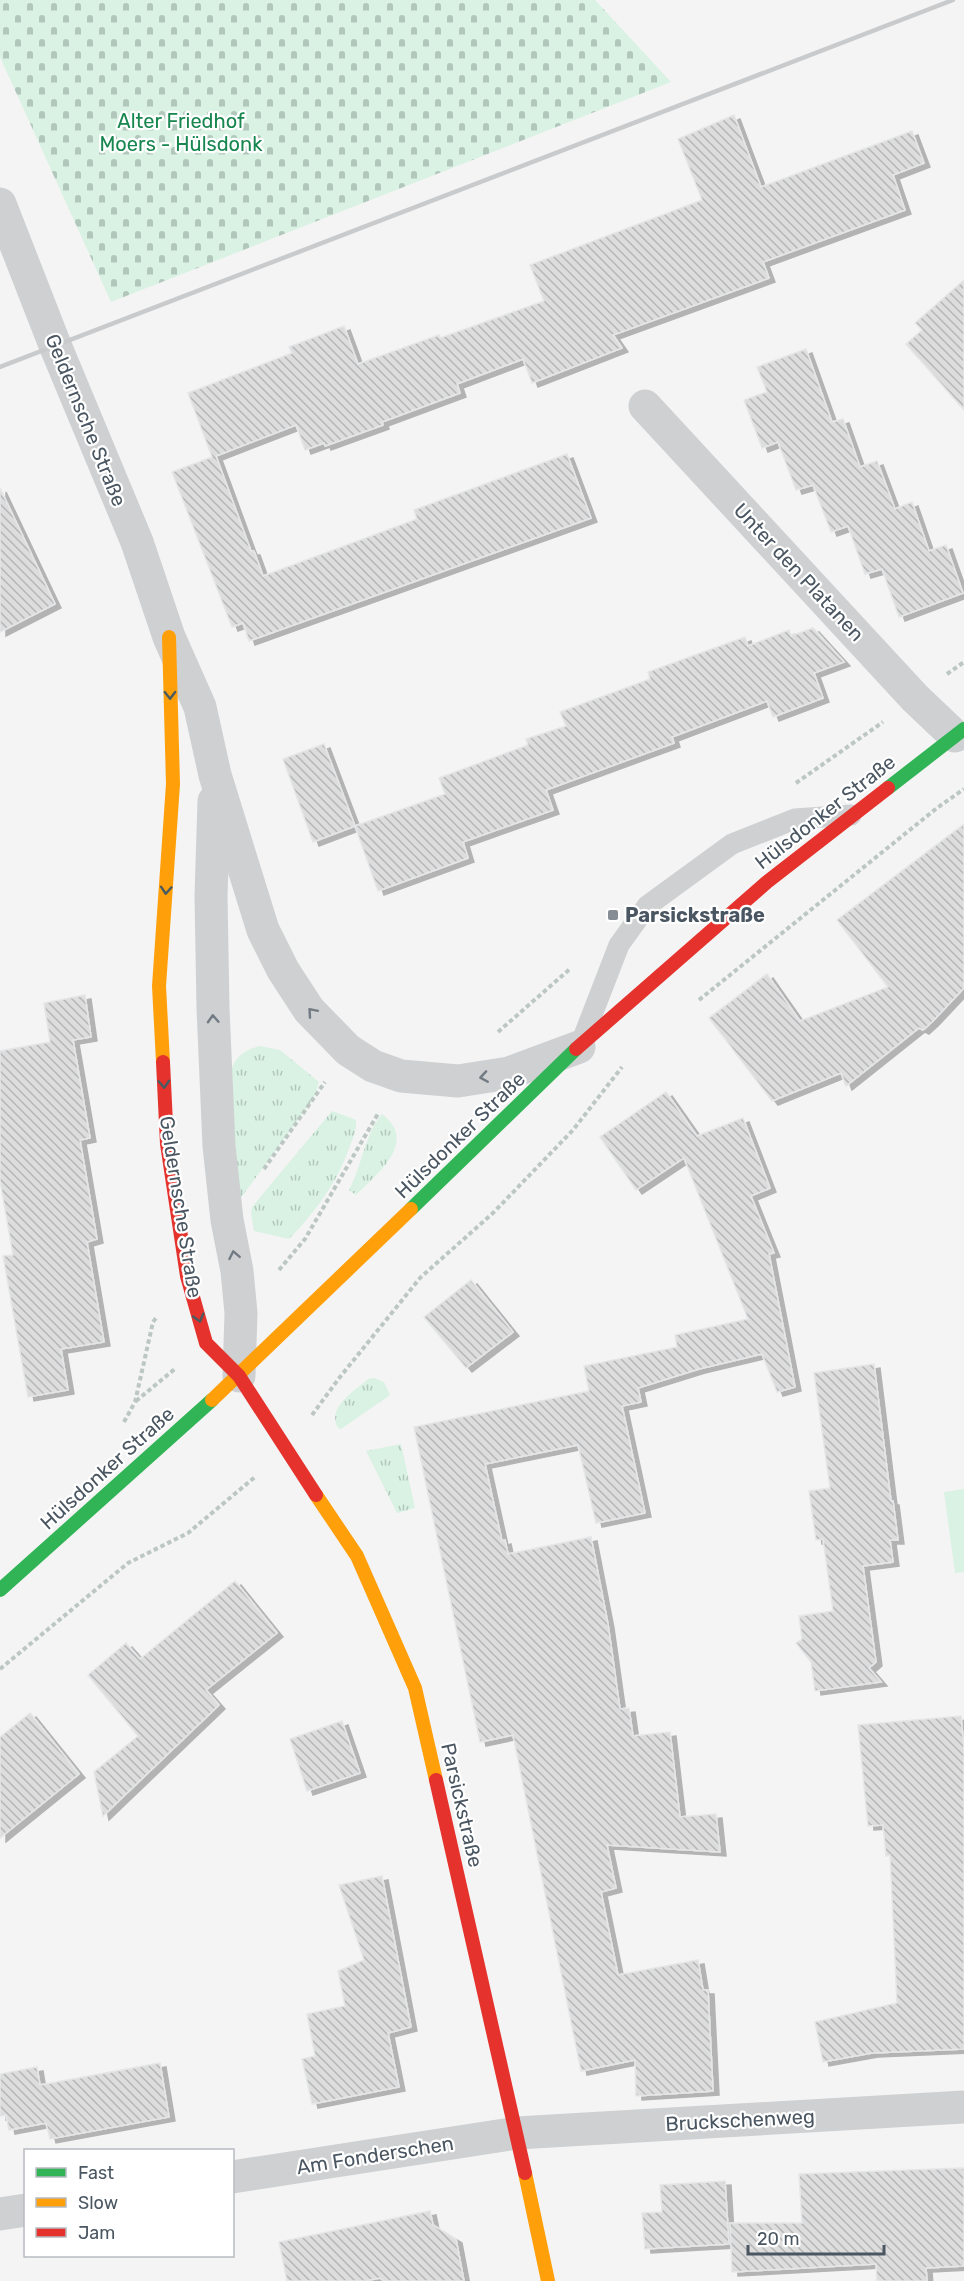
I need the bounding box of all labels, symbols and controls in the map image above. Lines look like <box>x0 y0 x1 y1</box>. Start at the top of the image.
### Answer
park label: Alter Friedhof Moers - Hülsdonk <box>99 109 263 156</box>
street label: Geldernsche Straße <box>40 330 132 510</box>
street label: Unter den Platanen <box>729 498 869 646</box>
one-way arrow <box>164 691 177 700</box>
street label: Hülsdonker Straße <box>750 750 900 874</box>
one-way arrow <box>159 885 172 894</box>
place label: Parsickstraße <box>625 903 765 927</box>
marker: Parsickstraße <box>606 908 620 922</box>
one-way arrow <box>308 1008 319 1019</box>
one-way arrow <box>207 1015 220 1024</box>
street label: Hülsdonker Straße <box>390 1067 530 1203</box>
one-way arrow <box>479 1070 489 1083</box>
one-way arrow <box>158 1080 171 1089</box>
street label: Geldernsche Straße <box>155 1114 207 1300</box>
one-way arrow <box>228 1250 241 1260</box>
one-way arrow <box>192 1312 204 1323</box>
street label: Hülsdonker Straße <box>35 1402 179 1534</box>
street label: Parsickstraße <box>436 1740 488 1870</box>
street label: Bruckschenweg <box>665 2104 815 2136</box>
street label: Am Fonderschen <box>295 2131 455 2179</box>
legend <box>24 2149 234 2257</box>
text: Fast <box>78 2162 114 2184</box>
text: Slow <box>78 2192 118 2214</box>
scale bar <box>748 2218 884 2256</box>
text: Jam <box>78 2222 115 2244</box>
text: 20 m <box>757 2228 799 2250</box>

